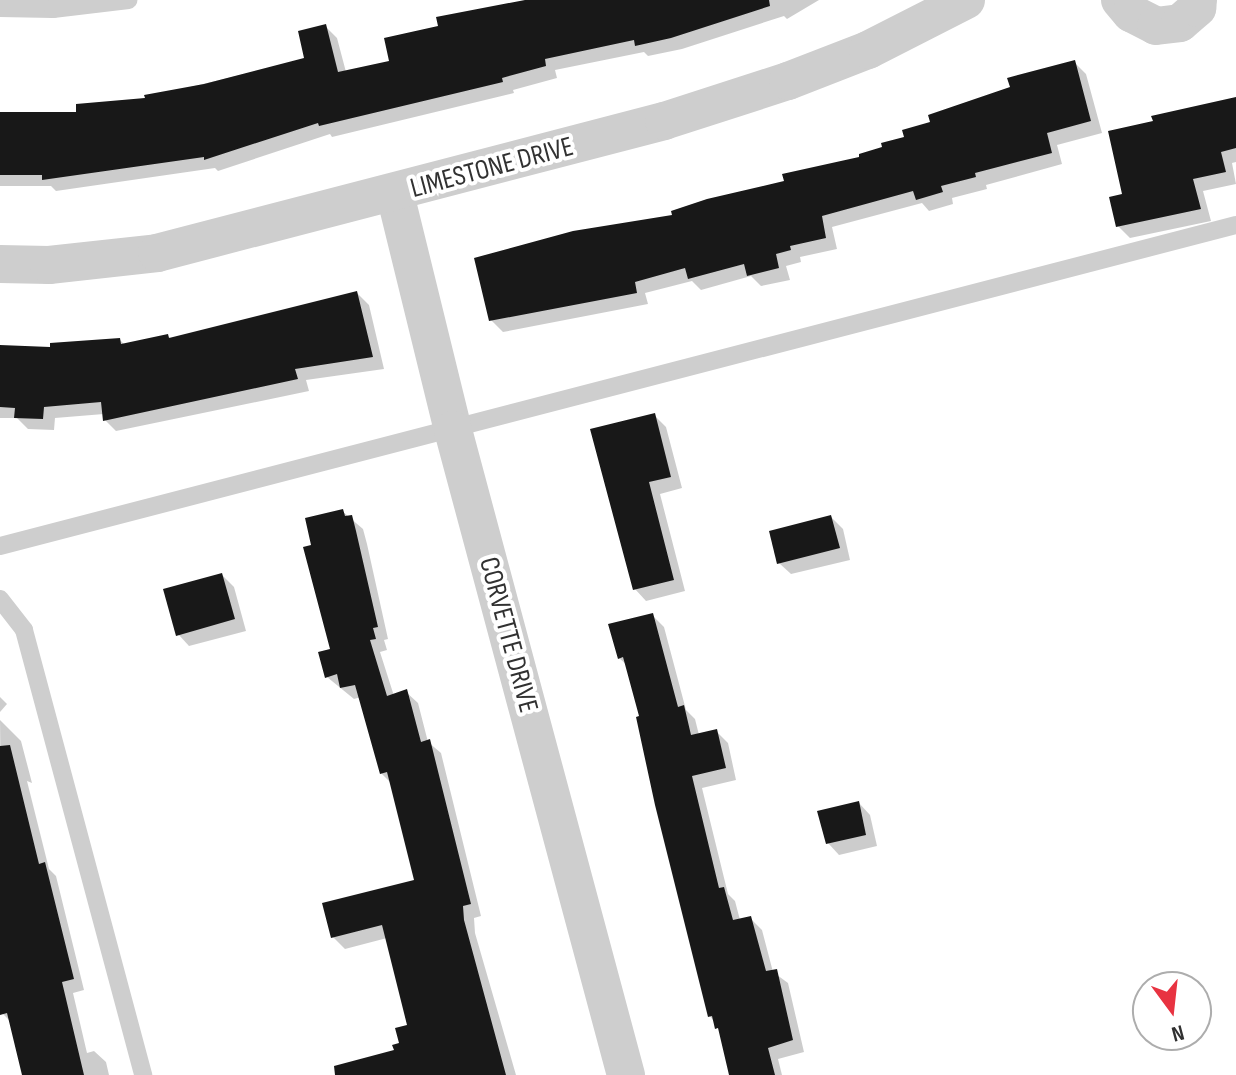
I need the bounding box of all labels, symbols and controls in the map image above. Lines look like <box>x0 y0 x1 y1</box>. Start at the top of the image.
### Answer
street label: LIMESTONE DRIVE <box>407 130 577 206</box>
street label: CORVETTE DRIVE <box>471 554 545 716</box>
north arrow <box>1132 971 1212 1051</box>
text: N <box>1169 1018 1187 1047</box>

